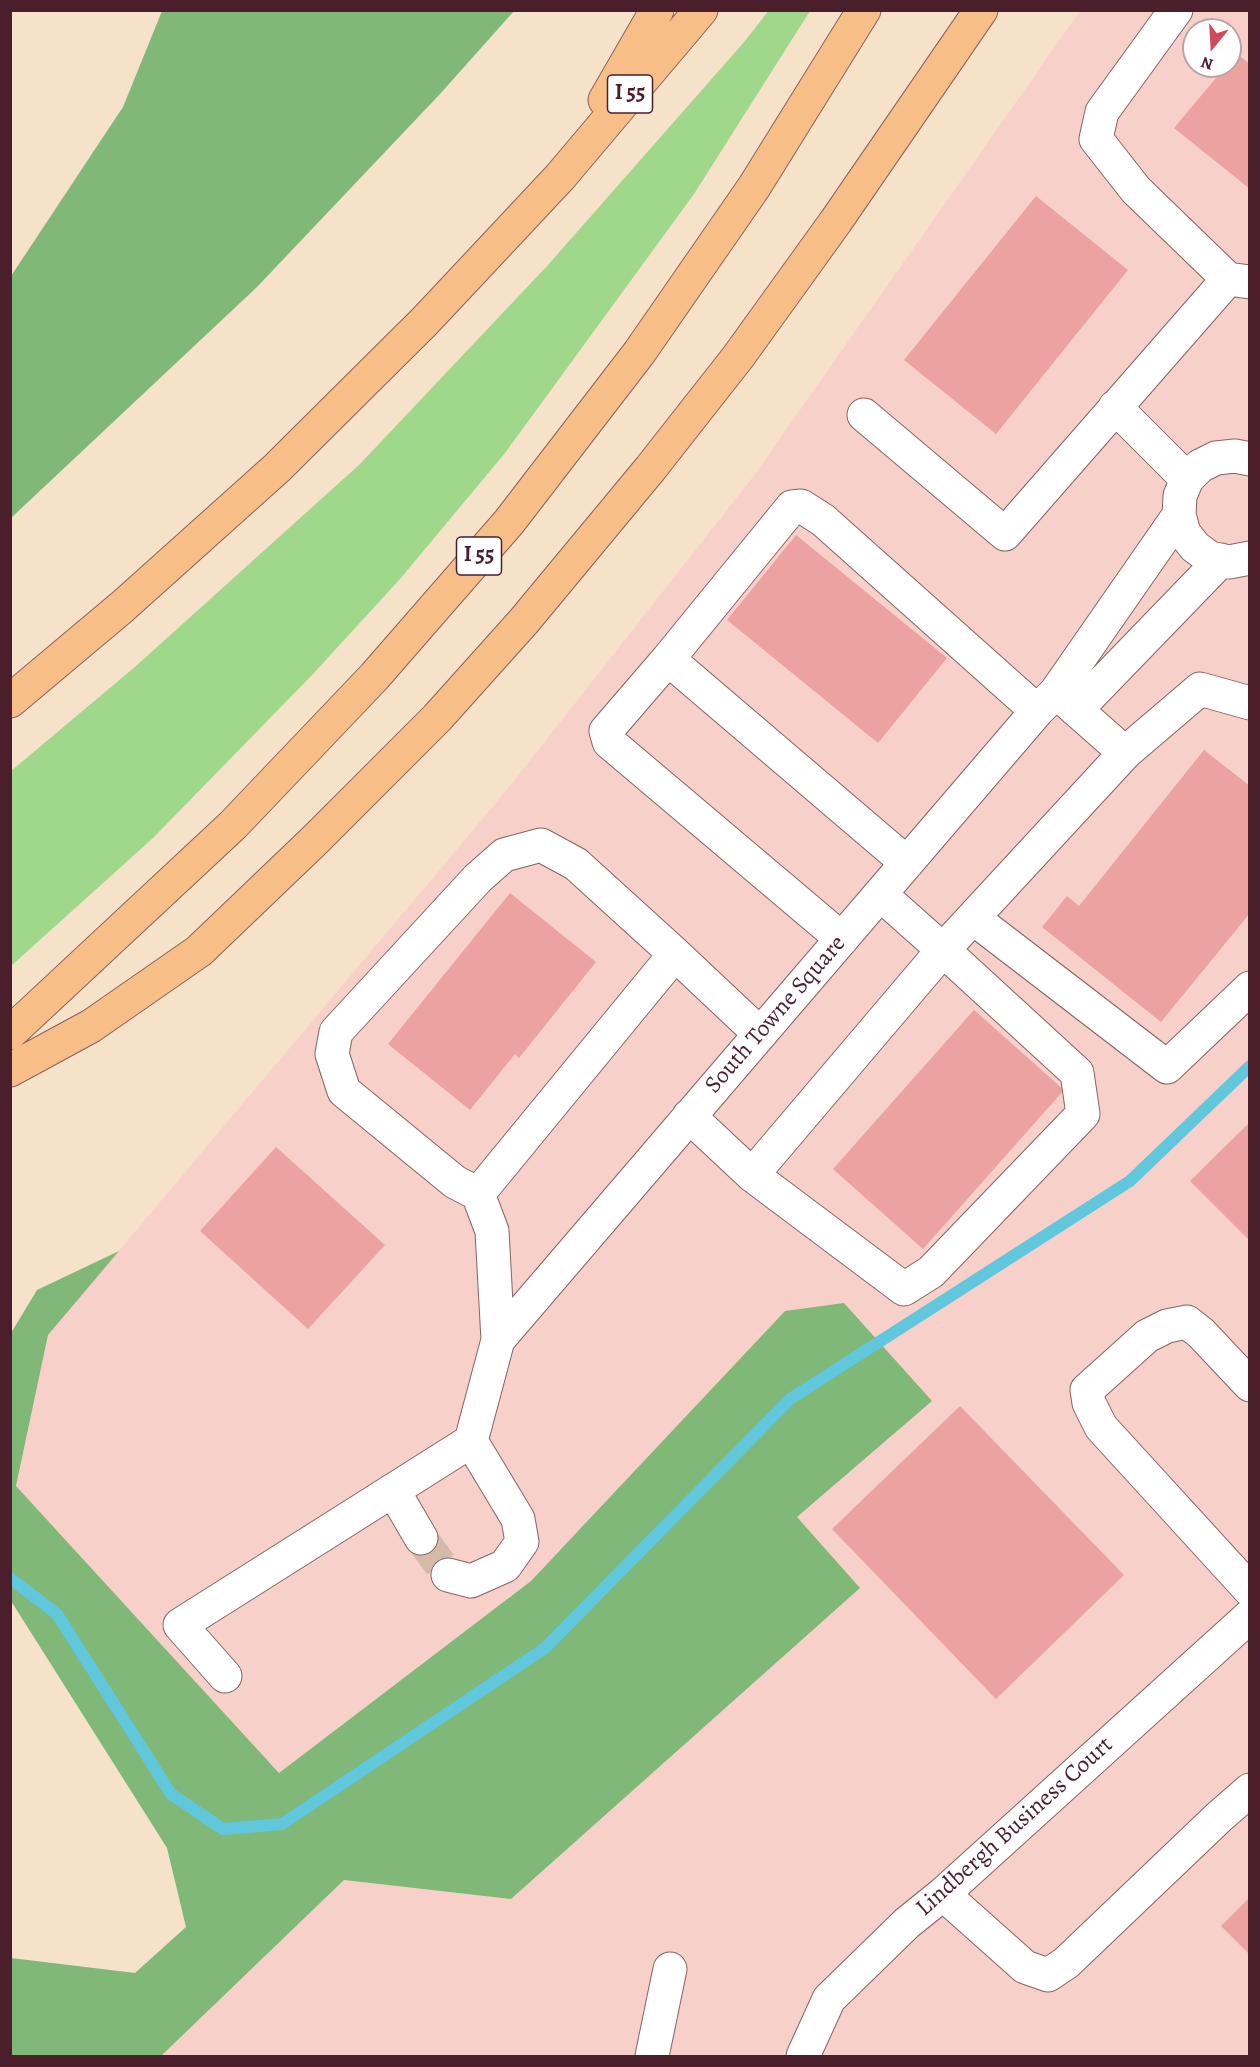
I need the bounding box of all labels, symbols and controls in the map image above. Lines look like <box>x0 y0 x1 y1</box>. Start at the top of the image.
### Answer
north arrow <box>1182 18 1242 78</box>
text: N <box>1198 51 1216 75</box>
road number: I 55 <box>608 75 652 113</box>
road number: I 55 <box>456 537 502 575</box>
street label: South Towne Square <box>700 930 852 1100</box>
street label: Lindbergh Business Court <box>911 1731 1119 1923</box>

